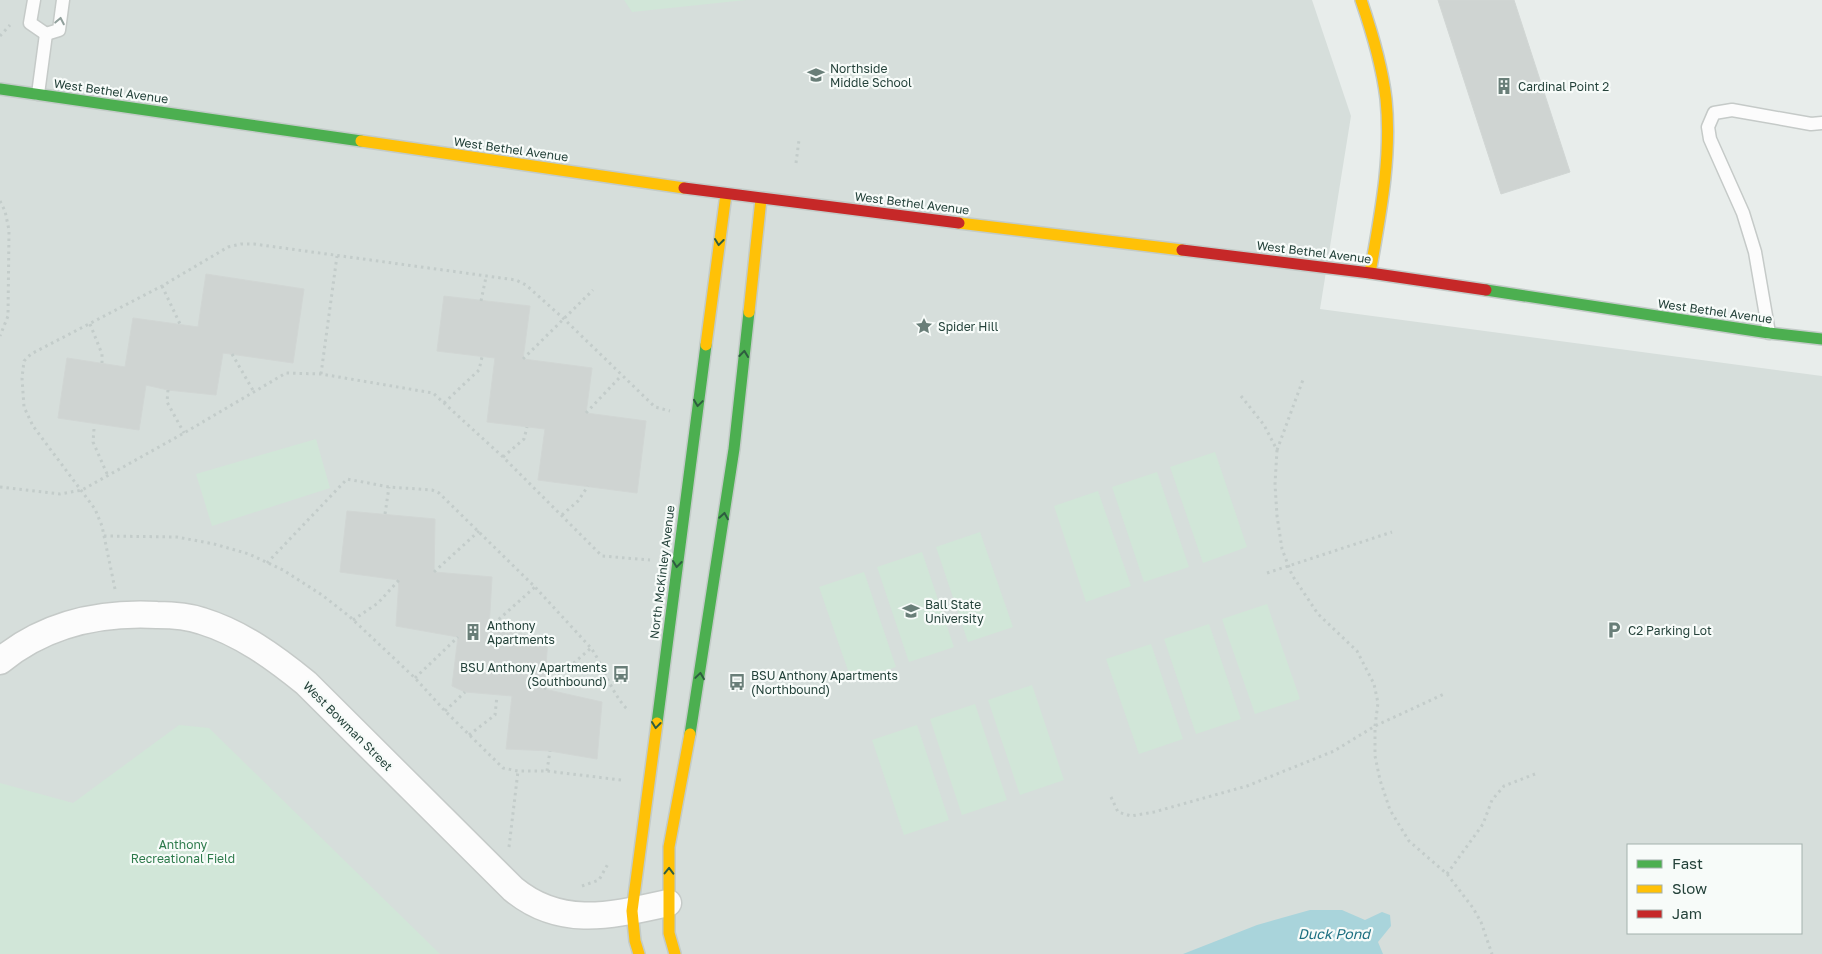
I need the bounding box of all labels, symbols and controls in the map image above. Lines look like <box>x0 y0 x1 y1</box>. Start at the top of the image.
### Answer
one-way arrow <box>54 17 64 26</box>
place label: Northside Middle School <box>830 61 912 90</box>
school or university icon: Northside Middle School <box>806 65 826 85</box>
street label: West Bethel Avenue <box>53 76 169 106</box>
building icon: Cardinal Point 2 <box>1494 76 1514 96</box>
place label: Cardinal Point 2 <box>1518 79 1609 94</box>
street label: West Bethel Avenue <box>453 134 569 164</box>
street label: West Bethel Avenue <box>854 189 970 217</box>
one-way arrow <box>714 238 725 246</box>
street label: West Bethel Avenue <box>1256 238 1372 266</box>
street label: West Bethel Avenue <box>1657 296 1773 326</box>
place icon: Spider Hill <box>914 316 934 336</box>
place label: Spider Hill <box>938 319 998 334</box>
one-way arrow <box>738 350 749 358</box>
one-way arrow <box>693 400 704 408</box>
street label: North McKinley Avenue <box>646 504 678 640</box>
one-way arrow <box>718 511 728 520</box>
one-way arrow <box>672 561 683 569</box>
place label: Ball State University <box>925 597 984 626</box>
school or university icon: Ball State University <box>901 601 921 621</box>
place label: Anthony Apartments <box>487 618 555 647</box>
parking icon: C2 Parking Lot <box>1604 620 1624 640</box>
building icon: Anthony Apartments <box>463 622 483 642</box>
place label: C2 Parking Lot <box>1628 623 1712 638</box>
place label: BSU Anthony Apartments (Southbound) <box>460 660 607 689</box>
bus stop icon: BSU Anthony Apartments (Southbound) <box>611 664 631 684</box>
place label: BSU Anthony Apartments (Northbound) <box>751 668 898 697</box>
one-way arrow <box>694 672 704 681</box>
bus stop icon: BSU Anthony Apartments (Northbound) <box>727 672 747 692</box>
street label: West Bowman Street <box>300 678 396 774</box>
one-way arrow <box>651 722 662 730</box>
park label: Anthony Recreational Field <box>131 837 235 866</box>
legend <box>1627 844 1802 934</box>
text: Fast <box>1672 854 1703 872</box>
one-way arrow <box>663 867 674 875</box>
text: Slow <box>1672 879 1707 897</box>
text: Jam <box>1672 904 1702 922</box>
water label: Duck Pond <box>1298 925 1371 942</box>

